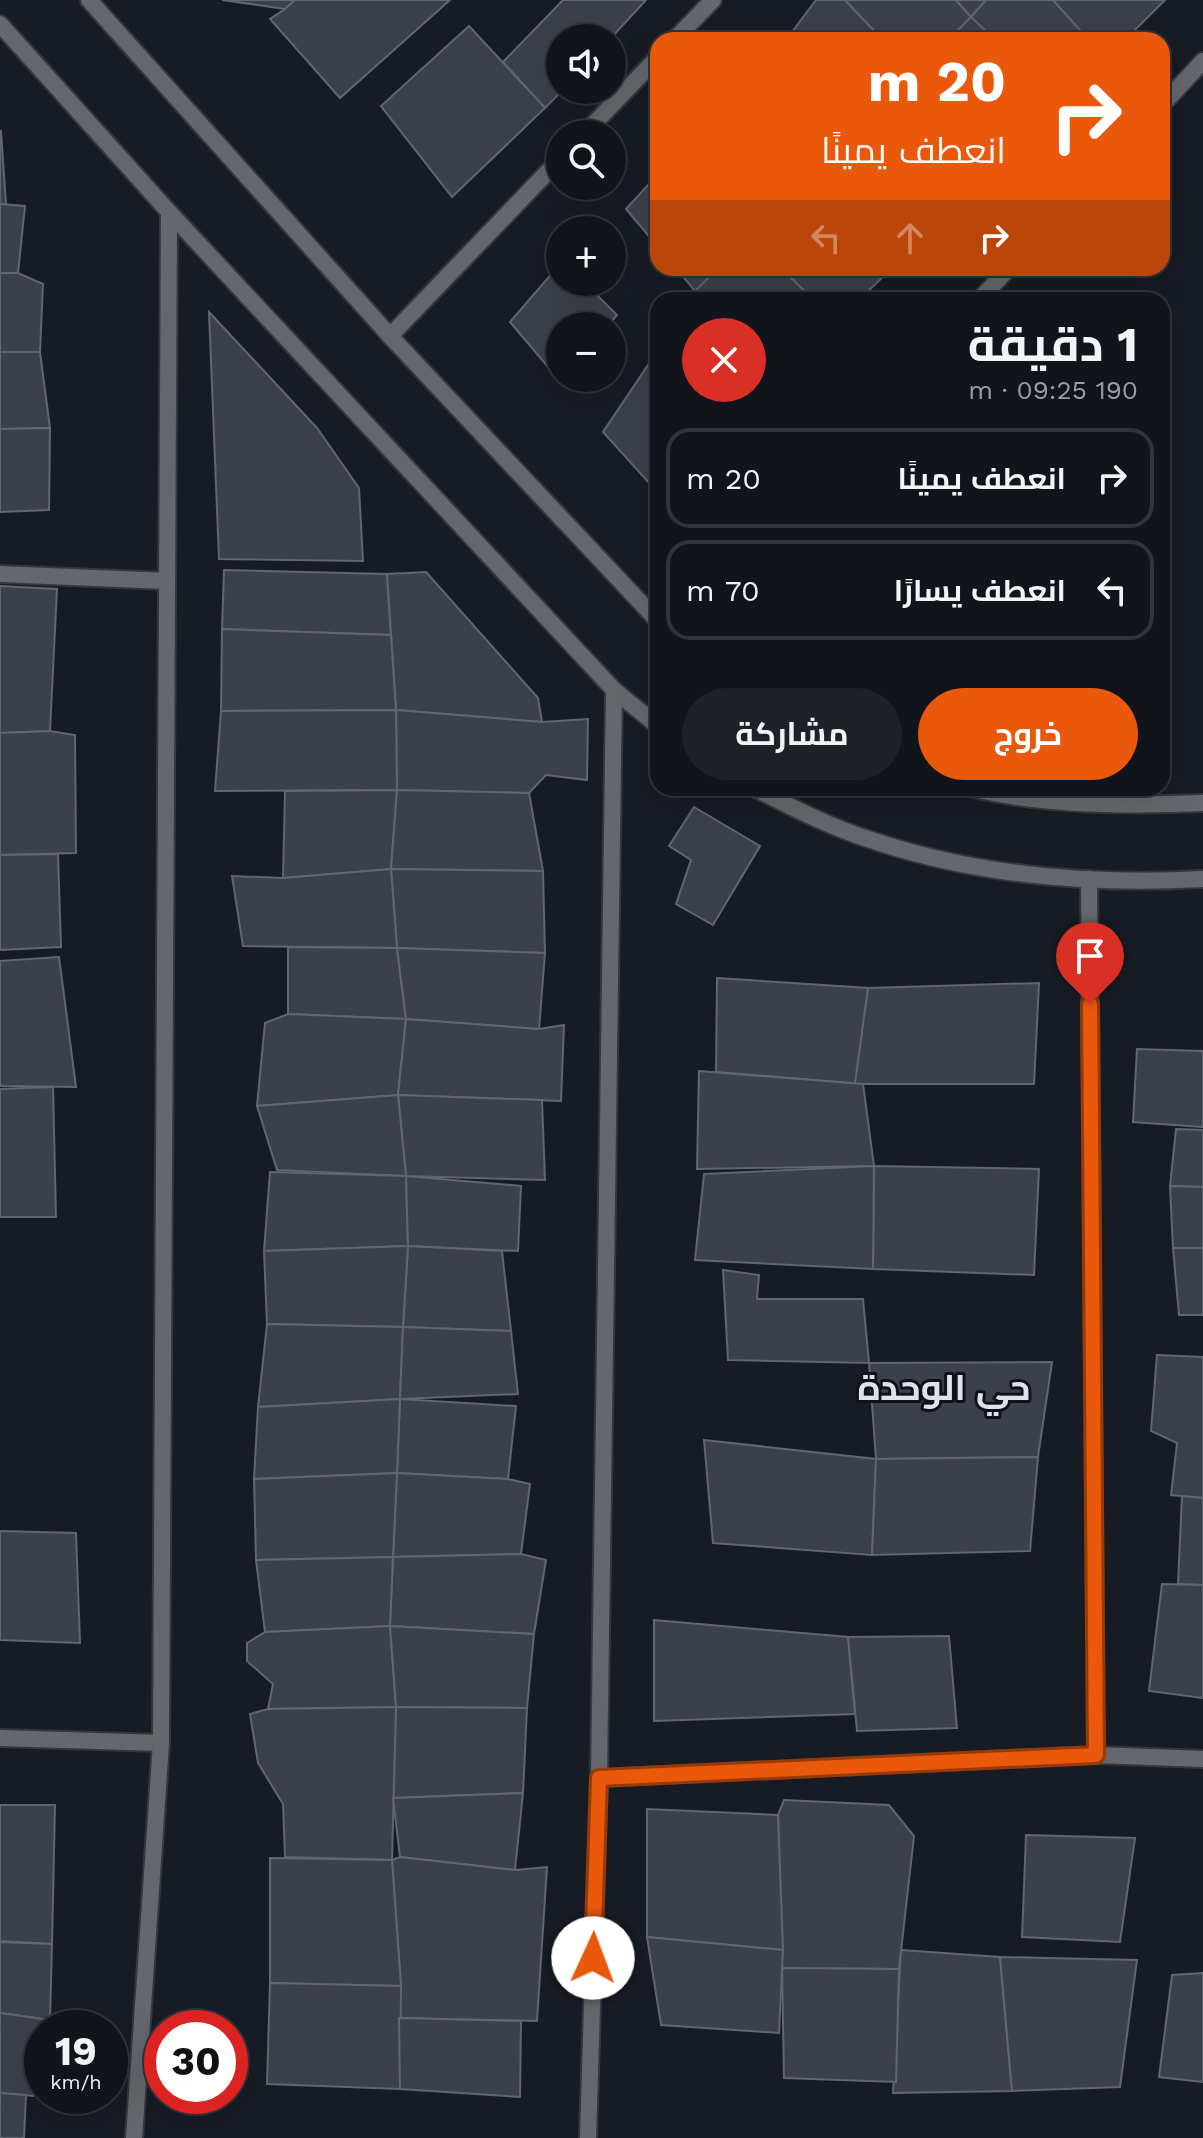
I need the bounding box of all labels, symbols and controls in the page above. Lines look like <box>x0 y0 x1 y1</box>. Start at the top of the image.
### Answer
map controls <box>546 24 626 392</box>
button: sound <box>546 24 626 104</box>
text: 20 m <box>868 49 1006 115</box>
icon: right <box>1034 64 1138 168</box>
button: search <box>546 120 626 200</box>
text: انعطف يمينًا <box>821 130 1006 172</box>
button: + <box>546 216 626 296</box>
icon: left <box>804 216 848 260</box>
icon: ahead <box>888 216 932 260</box>
icon: right <box>972 216 1016 260</box>
button: − <box>546 312 626 392</box>
text: 1 دقيقة <box>968 316 1138 373</box>
button: close <box>682 318 766 402</box>
text: 190 m · 09:25 <box>968 375 1138 405</box>
icon: right <box>1090 456 1134 500</box>
text: 20 m <box>686 461 761 496</box>
text: انعطف يمينًا <box>897 461 1066 496</box>
icon: left <box>1090 568 1134 612</box>
text: 70 m <box>686 573 760 608</box>
text: انعطف يسارًا <box>894 573 1066 608</box>
button: مشاركة <box>682 688 902 780</box>
button: خروج <box>918 688 1138 780</box>
pin <box>1056 922 1124 1004</box>
icon: arrive <box>1068 934 1112 978</box>
district label: حي الوحدة <box>858 1367 1030 1417</box>
position arrow <box>551 1916 635 2000</box>
speed limit sign: 30 <box>144 2010 248 2114</box>
text: 19 <box>55 2028 97 2075</box>
text: km/h <box>50 2070 102 2094</box>

